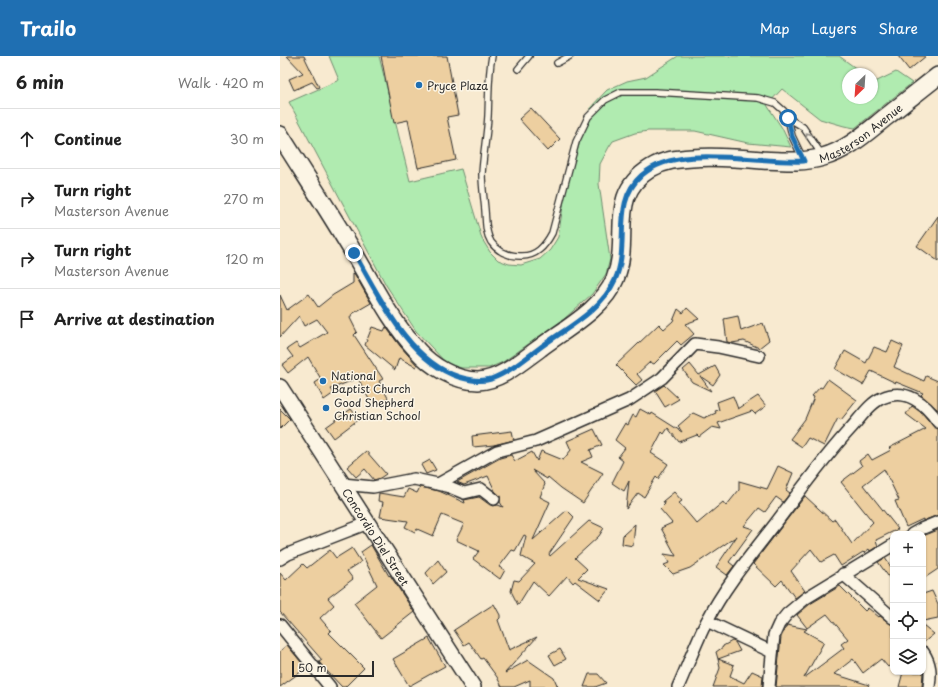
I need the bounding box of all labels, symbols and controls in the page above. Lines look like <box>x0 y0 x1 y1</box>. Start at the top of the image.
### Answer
text: Trailo <box>20 14 76 42</box>
text: Map <box>760 18 790 39</box>
text: Layers <box>812 18 857 39</box>
text: Share <box>879 18 918 39</box>
north arrow <box>842 68 878 104</box>
text: 6 min <box>16 69 64 95</box>
text: Walk · 420 m <box>178 73 264 92</box>
place label: Pryce Plaza <box>427 77 488 94</box>
marker: Pryce Plaza <box>414 80 424 90</box>
street label: Masterson Avenue <box>817 99 906 166</box>
route start <box>779 109 797 127</box>
text: Continue <box>54 127 122 150</box>
icon: ahead <box>16 128 38 150</box>
text: 30 m <box>230 129 264 148</box>
one-way arrow <box>805 132 813 139</box>
text: Turn right <box>54 178 131 201</box>
icon: right <box>16 188 38 210</box>
text: 270 m <box>223 189 264 208</box>
text: Masterson Avenue <box>54 201 169 220</box>
text: Turn right <box>54 238 131 261</box>
route end <box>345 244 363 262</box>
icon: right <box>16 248 38 270</box>
text: 120 m <box>225 249 264 268</box>
text: Masterson Avenue <box>54 261 169 280</box>
text: Arrive at destination <box>54 307 215 330</box>
icon: arrive <box>16 308 38 330</box>
place label: National Baptist Church <box>331 367 411 397</box>
marker: National Baptist Church <box>318 376 328 386</box>
place label: Good Shepherd Christian School <box>334 394 421 424</box>
marker: Good Shepherd Christian School <box>321 403 331 413</box>
street label: Concordio Diel Street <box>339 485 414 589</box>
map controls <box>890 531 926 675</box>
button: + <box>890 531 926 567</box>
button: − <box>890 567 926 603</box>
button: locate <box>890 603 926 639</box>
button: layers <box>890 639 926 675</box>
scale bar <box>292 659 374 678</box>
text: 50 m <box>298 659 327 676</box>

